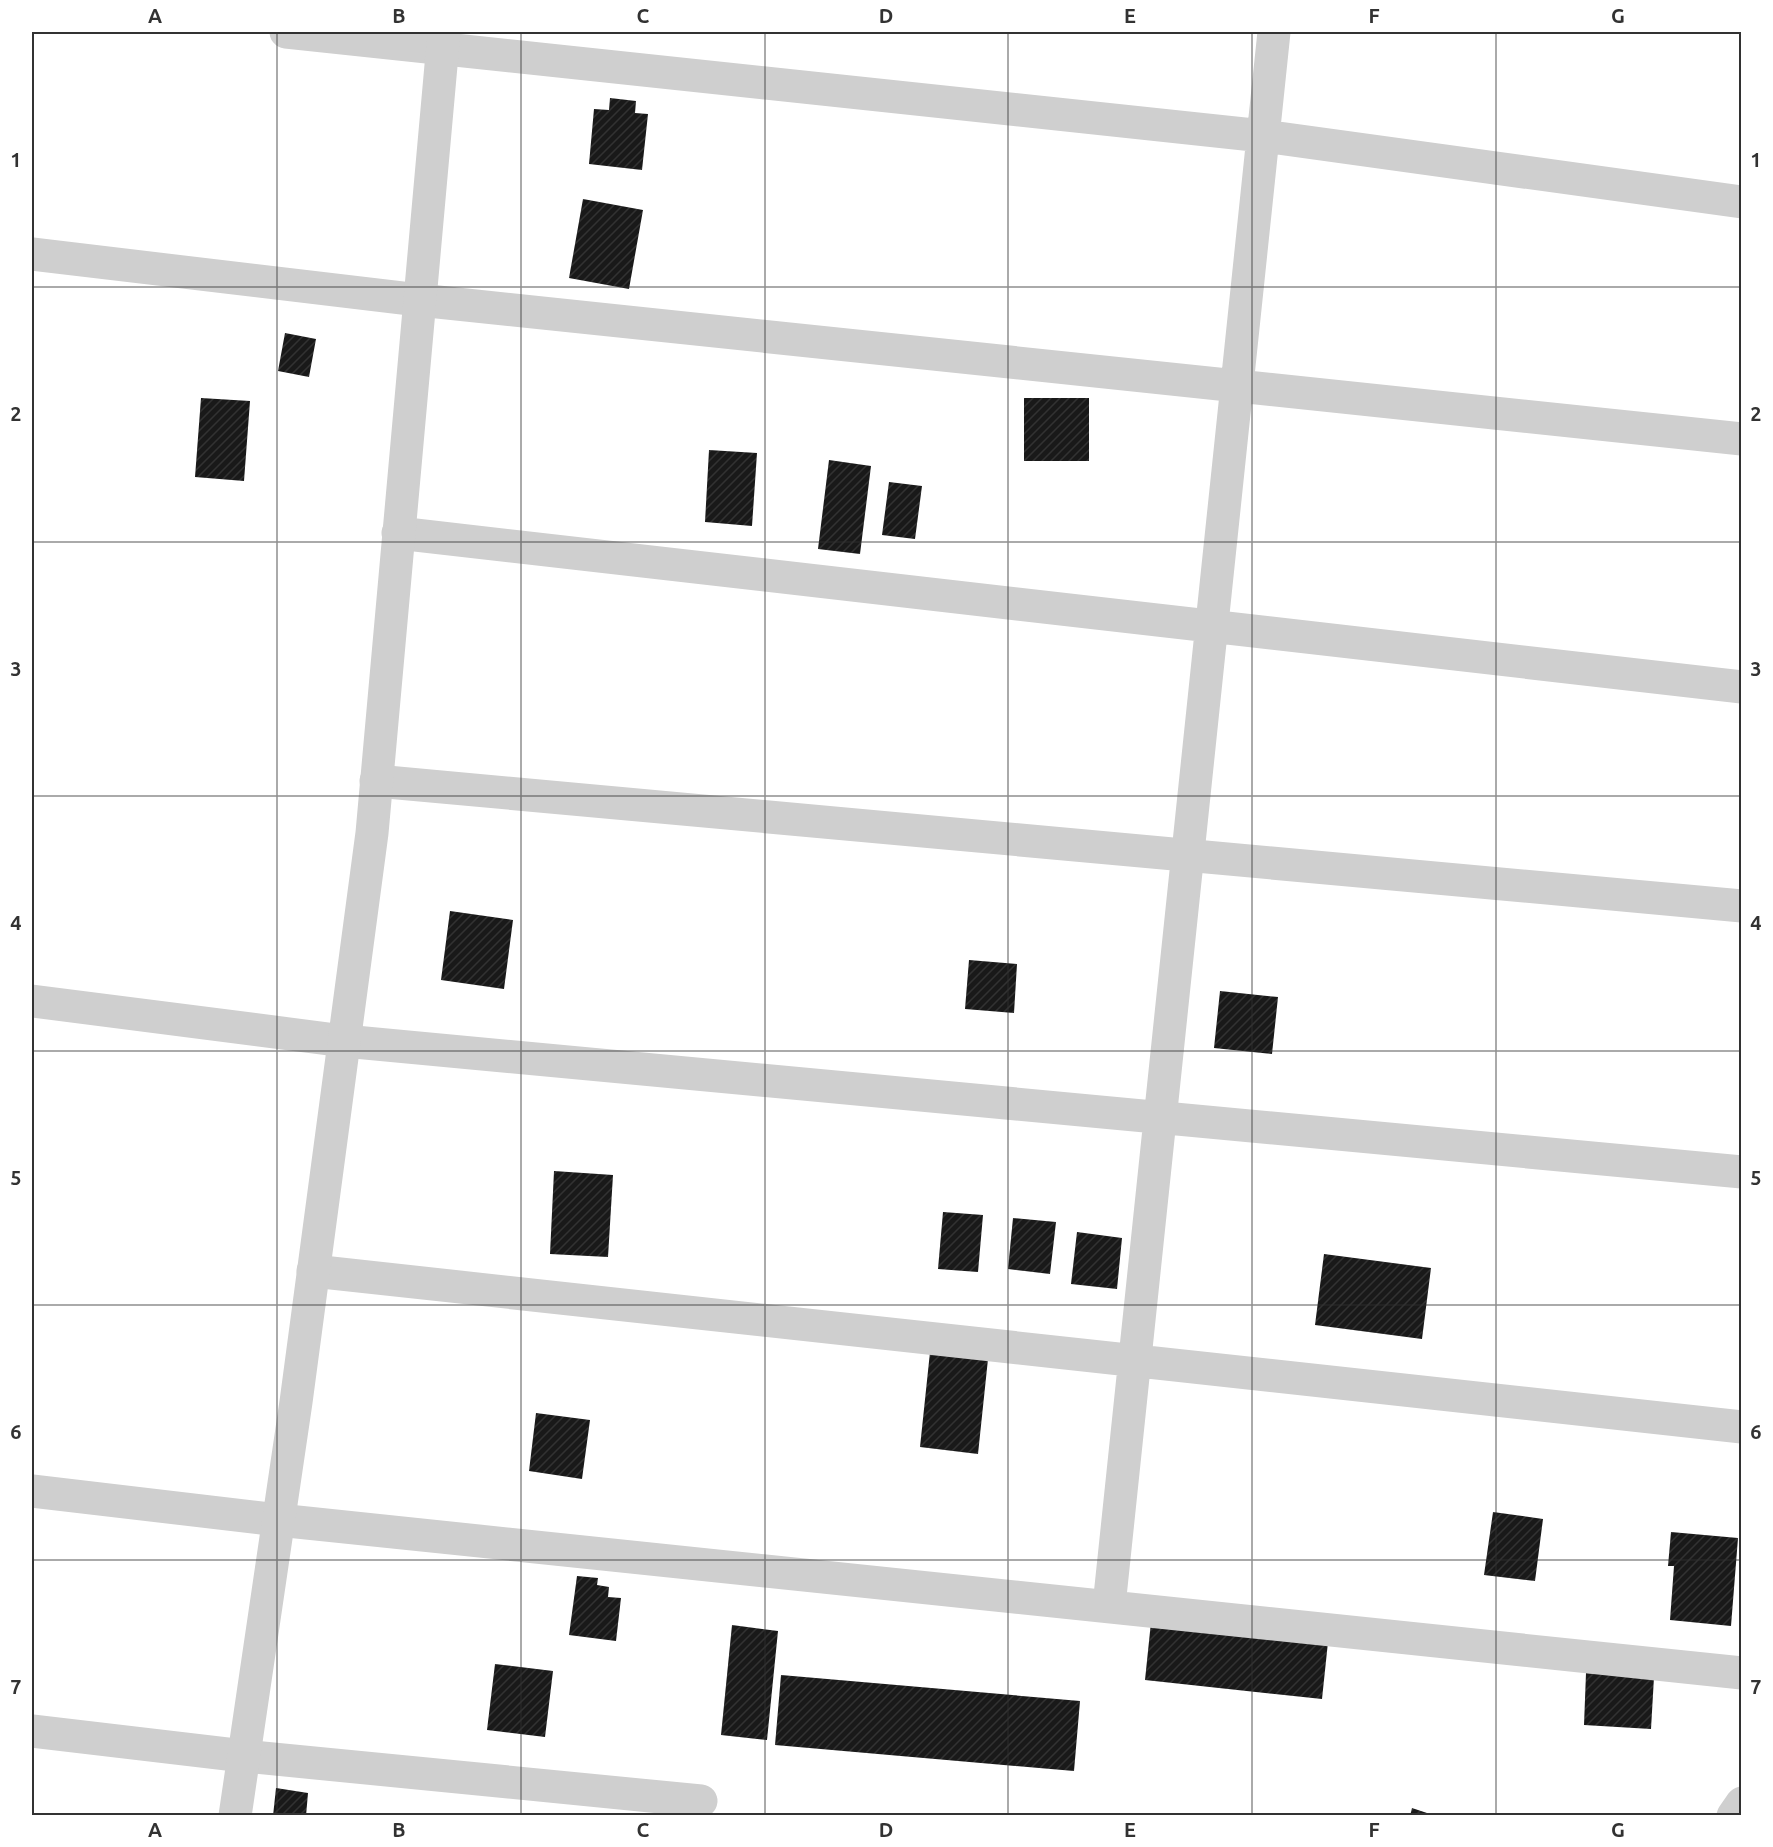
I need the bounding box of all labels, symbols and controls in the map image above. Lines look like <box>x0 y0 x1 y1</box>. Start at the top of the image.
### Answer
text: A <box>148 4 162 27</box>
text: B <box>392 4 406 27</box>
text: C <box>637 4 650 27</box>
text: D <box>879 4 893 27</box>
text: E <box>1124 4 1136 27</box>
text: F <box>1368 4 1380 27</box>
text: G <box>1611 4 1625 27</box>
text: 1 <box>10 148 22 171</box>
text: 1 <box>1750 148 1762 171</box>
text: 2 <box>10 402 22 425</box>
text: 2 <box>1750 402 1762 425</box>
text: 3 <box>10 657 22 680</box>
text: 3 <box>1750 657 1762 680</box>
text: 4 <box>10 911 22 934</box>
text: 4 <box>1750 911 1762 934</box>
text: 5 <box>10 1166 22 1189</box>
text: 5 <box>1750 1166 1762 1189</box>
text: 6 <box>10 1420 22 1443</box>
text: 6 <box>1750 1420 1762 1443</box>
text: 7 <box>10 1675 22 1698</box>
text: 7 <box>1750 1675 1762 1698</box>
text: A <box>148 1818 162 1841</box>
text: B <box>392 1818 406 1841</box>
text: C <box>637 1818 650 1841</box>
text: D <box>879 1818 893 1841</box>
text: E <box>1124 1818 1136 1841</box>
text: F <box>1368 1818 1380 1841</box>
text: G <box>1611 1818 1625 1841</box>

